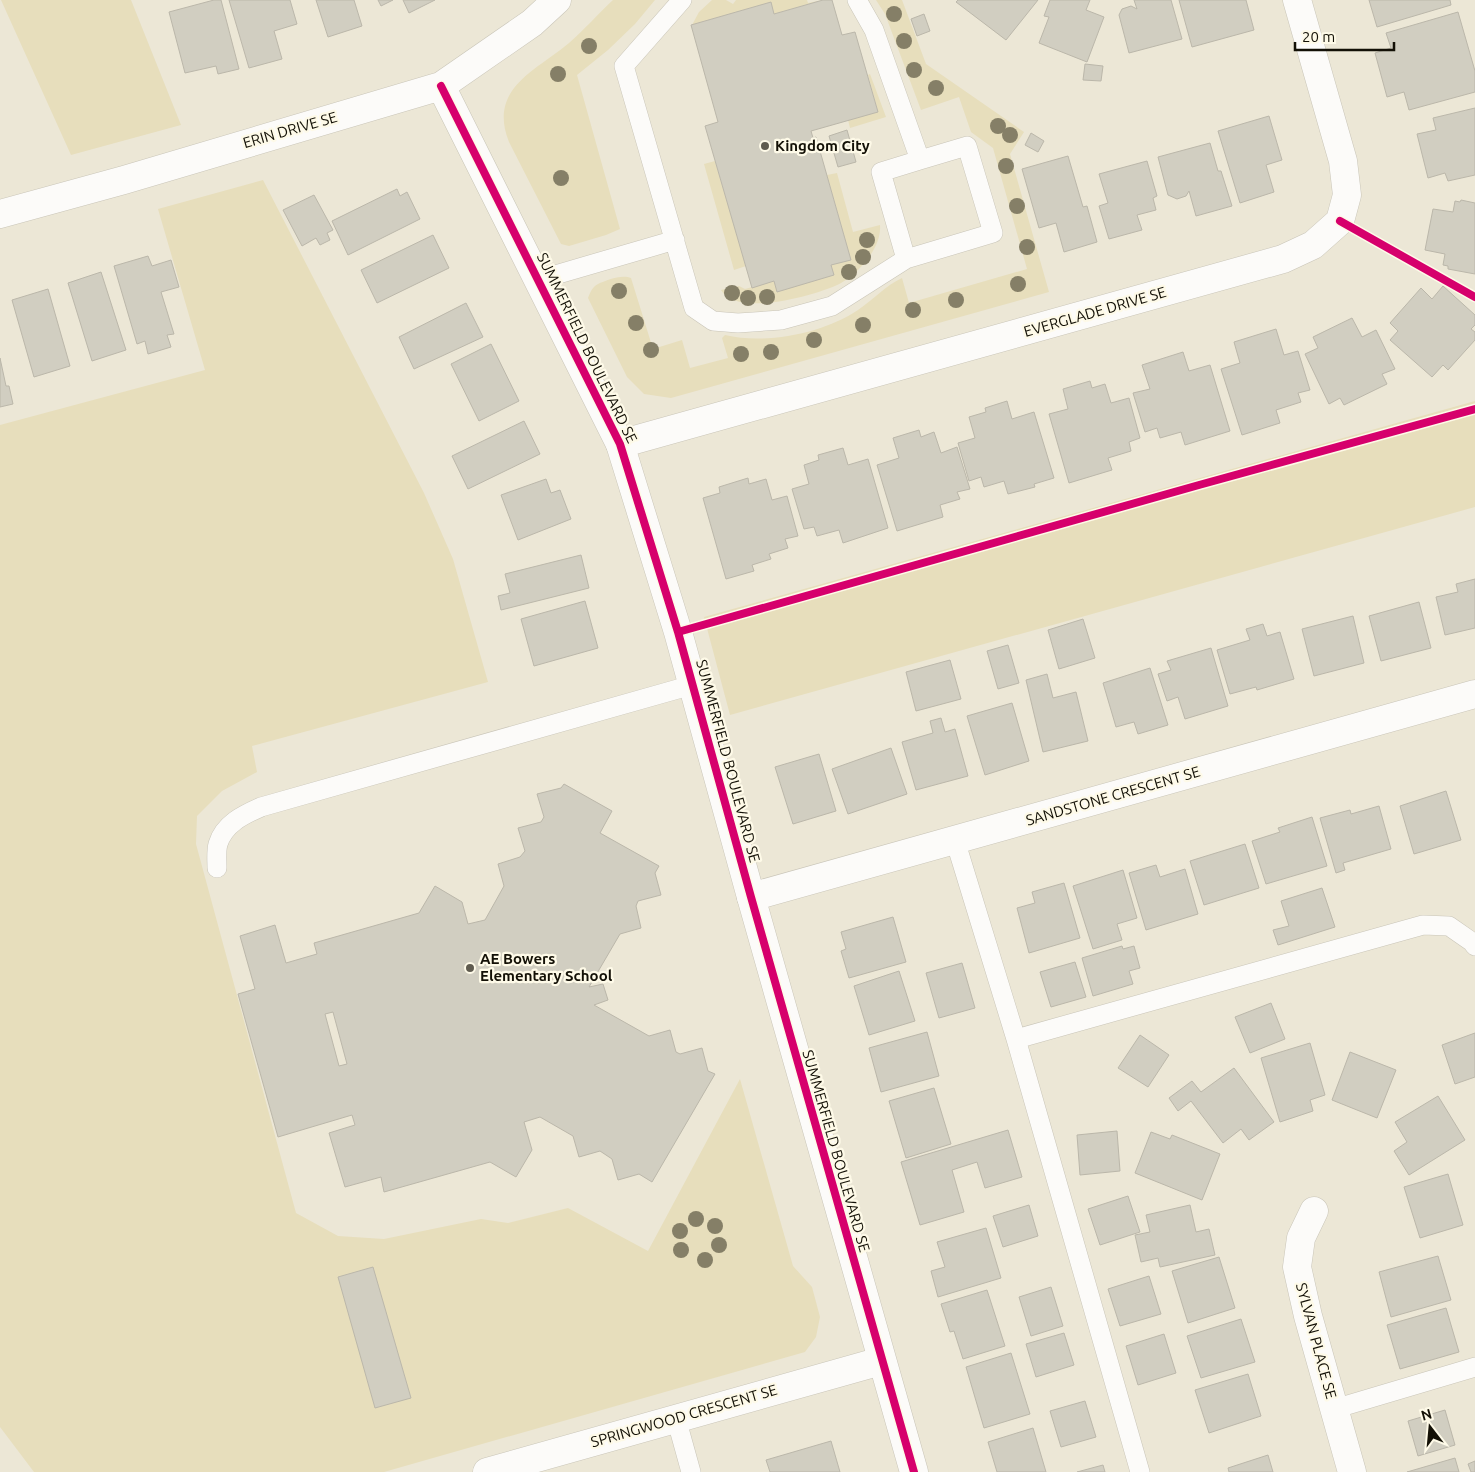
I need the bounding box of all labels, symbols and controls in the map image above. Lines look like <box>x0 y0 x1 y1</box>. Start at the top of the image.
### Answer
scale bar <box>1295 20 1394 52</box>
text: 20 m <box>1302 28 1335 45</box>
street label: ERIN DRIVE SE <box>241 108 339 151</box>
place label: Kingdom City <box>775 137 870 154</box>
marker: Kingdom City <box>759 140 771 152</box>
street label: SUMMERFIELD BOULEVARD SE <box>534 250 641 446</box>
street label: EVERGLADE DRIVE SE <box>1022 283 1168 340</box>
street label: SUMMERFIELD BOULEVARD SE <box>693 658 764 864</box>
street label: SANDSTONE CRESCENT SE <box>1024 763 1202 829</box>
place label: AE Bowers Elementary School <box>480 950 613 984</box>
marker: AE Bowers Elementary School <box>464 962 476 974</box>
street label: SUMMERFIELD BOULEVARD SE <box>799 1048 874 1254</box>
street label: SYLVAN PLACE SE <box>1293 1281 1340 1401</box>
street label: SPRINGWOOD CRESCENT SE <box>589 1381 779 1450</box>
north arrow <box>1405 1402 1455 1452</box>
text: N <box>1419 1405 1434 1424</box>

